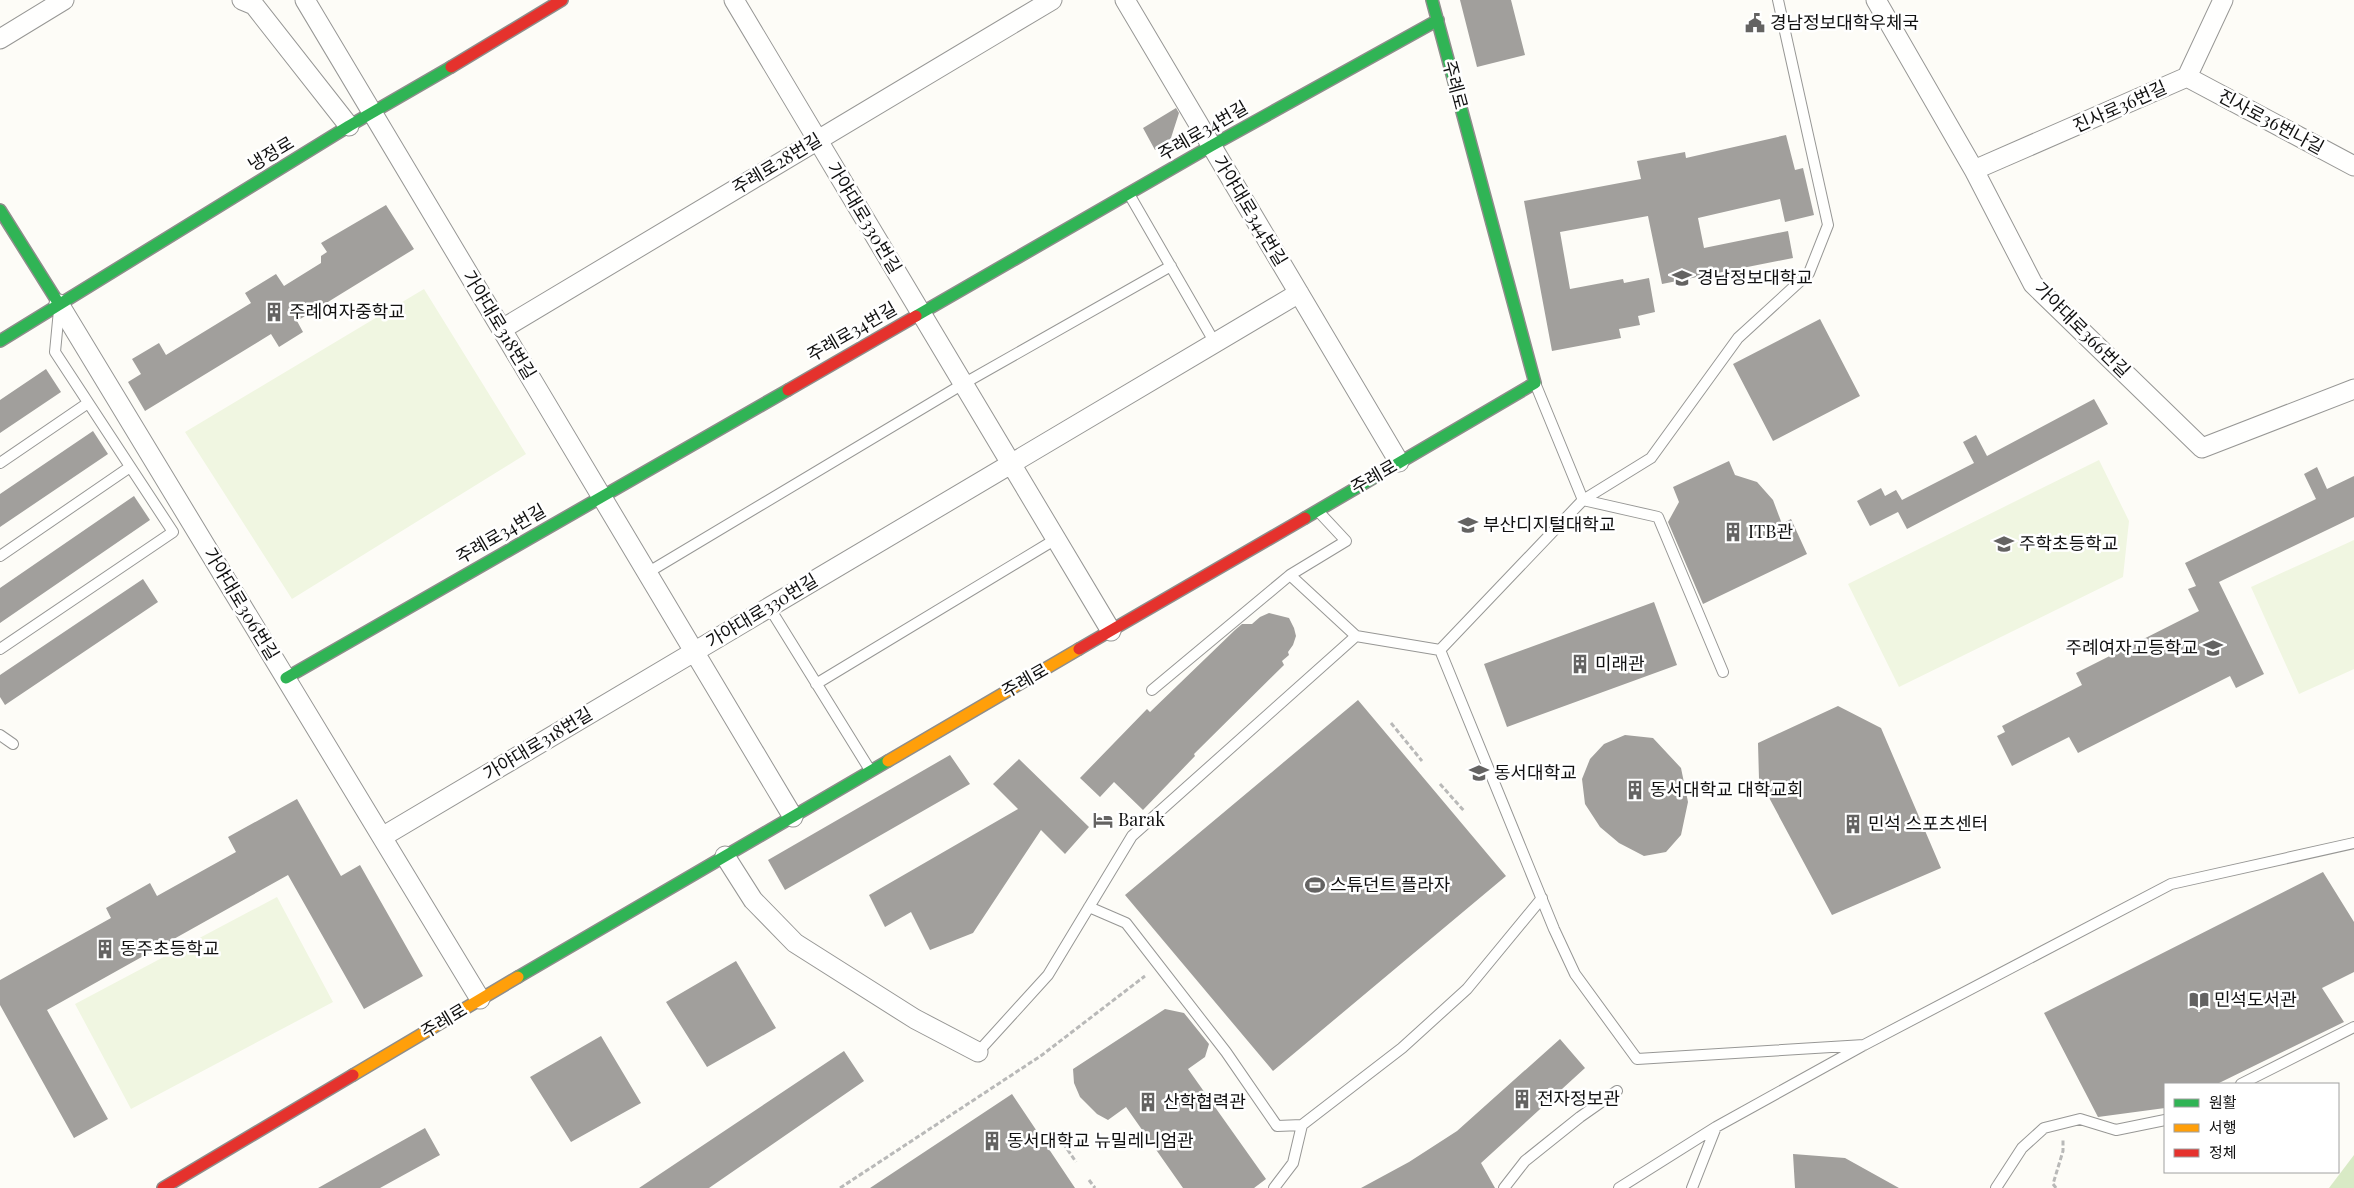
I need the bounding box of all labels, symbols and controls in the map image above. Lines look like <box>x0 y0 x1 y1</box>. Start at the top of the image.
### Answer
place label: 경남정보대학우체국 <box>1770 10 1919 34</box>
public building icon: 경남정보대학우체국 <box>1744 12 1766 34</box>
street label: 주례로 <box>1438 58 1474 112</box>
street label: 진사로36번길 <box>2069 75 2170 137</box>
street label: 진사로36번나길 <box>2214 83 2329 159</box>
street label: 주례로34번길 <box>1153 95 1252 165</box>
street label: 주례로28번길 <box>727 127 826 199</box>
street label: 냉정로 <box>243 130 298 176</box>
street label: 가야대로344번길 <box>1208 151 1293 270</box>
street label: 가야대로330번길 <box>822 157 908 278</box>
street label: 가야대로318번길 <box>458 265 542 384</box>
place label: 경남정보대학교 <box>1697 265 1813 289</box>
school or university icon: 경남정보대학교 <box>1671 267 1693 289</box>
street label: 가야대로366번길 <box>2030 276 2136 382</box>
street label: 주례로34번길 <box>802 296 901 366</box>
place label: 주례여자중학교 <box>289 299 405 323</box>
building icon: 주례여자중학교 <box>263 301 285 323</box>
street label: 주례로 <box>1346 453 1401 499</box>
street label: 주례로34번길 <box>451 498 550 568</box>
place label: 부산디지털대학교 <box>1483 512 1615 536</box>
school or university icon: 부산디지털대학교 <box>1457 514 1479 536</box>
place label: ITB관 <box>1748 519 1793 543</box>
building icon: ITB관 <box>1722 521 1744 543</box>
place label: 주학초등학교 <box>2019 531 2118 555</box>
school or university icon: 주학초등학교 <box>1993 533 2015 555</box>
street label: 가야대로306번길 <box>199 543 285 664</box>
street label: 가야대로330번길 <box>701 567 822 653</box>
place label: 주례여자고등학교 <box>2066 635 2198 659</box>
school or university icon: 주례여자고등학교 <box>2202 637 2224 659</box>
place label: 미래관 <box>1595 651 1645 675</box>
building icon: 미래관 <box>1569 653 1591 675</box>
street label: 주례로 <box>997 657 1052 703</box>
street label: 가야대로318번길 <box>478 701 597 785</box>
place label: 동서대학교 <box>1494 760 1577 784</box>
school or university icon: 동서대학교 <box>1468 762 1490 784</box>
place label: 동서대학교 대학교회 <box>1650 777 1804 801</box>
building icon: 동서대학교 대학교회 <box>1624 779 1646 801</box>
place label: Barak <box>1118 807 1165 831</box>
hotel icon: Barak <box>1092 809 1114 831</box>
place label: 민석 스포츠센터 <box>1868 811 1988 835</box>
building icon: 민석 스포츠센터 <box>1842 813 1864 835</box>
place label: 스튜던트 플라자 <box>1330 872 1451 896</box>
sports icon: 스튜던트 플라자 <box>1304 874 1326 896</box>
place label: 동주초등학교 <box>120 936 219 960</box>
building icon: 동주초등학교 <box>94 938 116 960</box>
place label: 민석도서관 <box>2214 987 2297 1011</box>
library icon: 민석도서관 <box>2188 989 2210 1011</box>
street label: 주례로 <box>416 997 471 1043</box>
legend <box>2164 1083 2339 1173</box>
place label: 전자정보관 <box>1537 1086 1620 1110</box>
building icon: 전자정보관 <box>1511 1088 1533 1110</box>
place label: 산학협력관 <box>1163 1089 1246 1113</box>
building icon: 산학협력관 <box>1137 1091 1159 1113</box>
text: 원활 <box>2209 1092 2237 1112</box>
text: 서행 <box>2209 1117 2237 1137</box>
place label: 동서대학교 뉴밀레니엄관 <box>1007 1128 1194 1152</box>
building icon: 동서대학교 뉴밀레니엄관 <box>981 1130 1003 1152</box>
text: 정체 <box>2209 1142 2237 1162</box>

